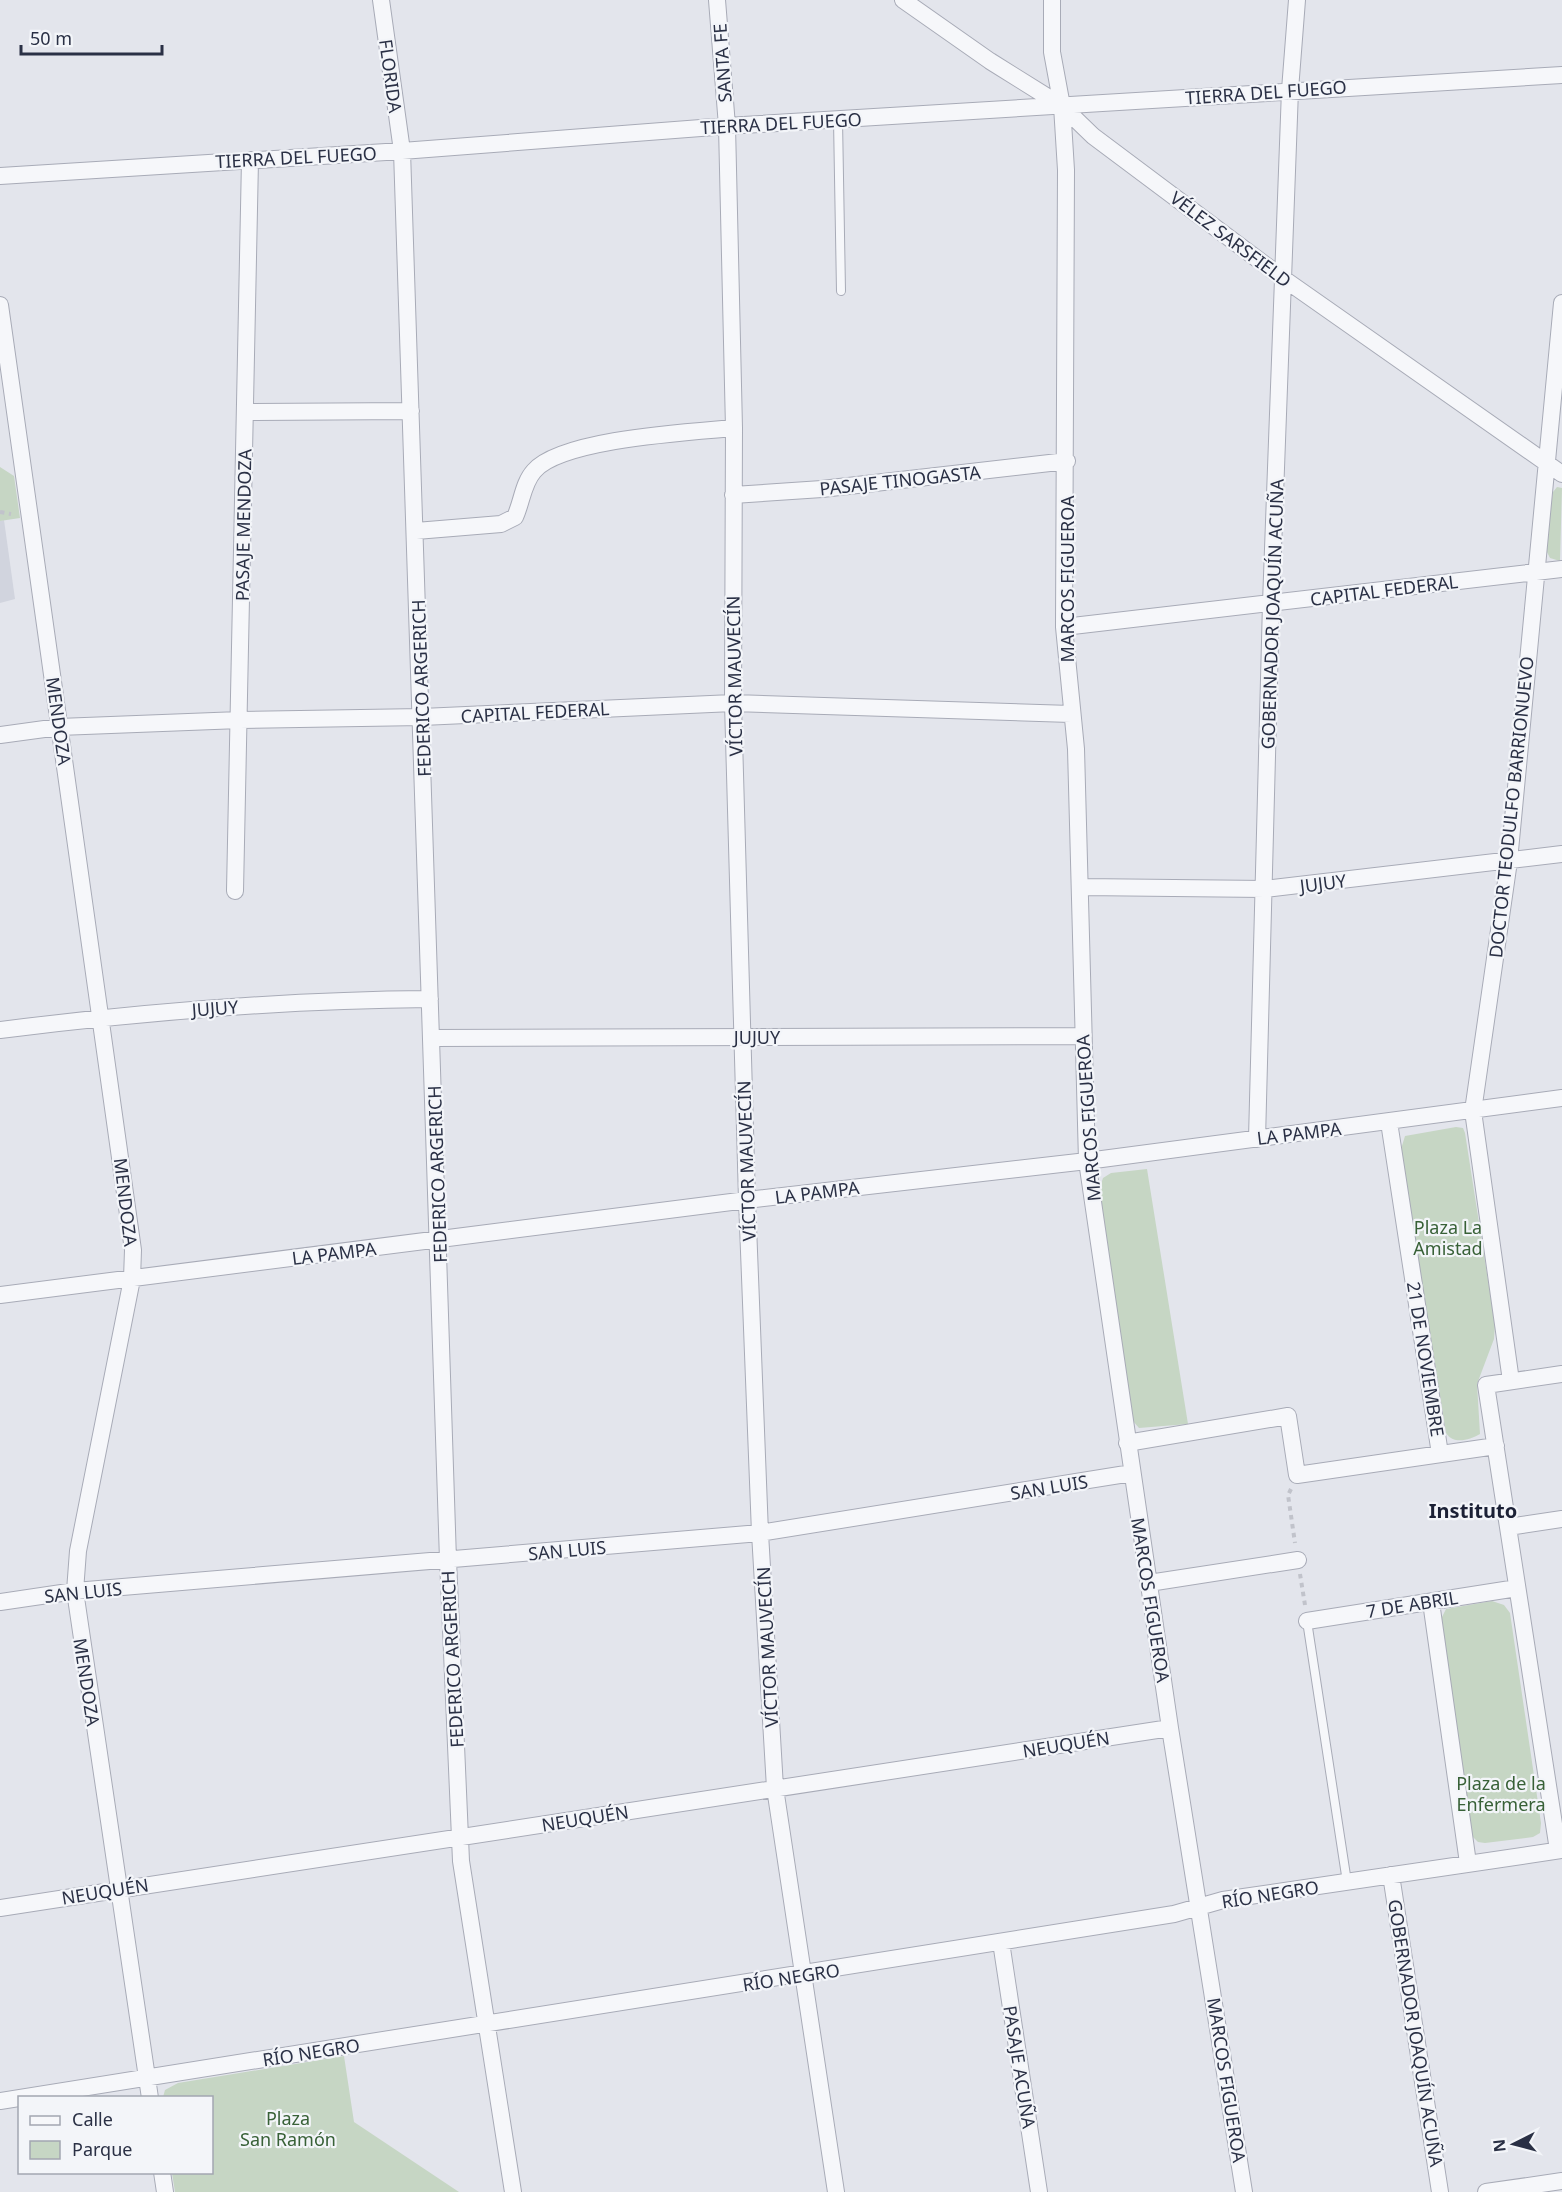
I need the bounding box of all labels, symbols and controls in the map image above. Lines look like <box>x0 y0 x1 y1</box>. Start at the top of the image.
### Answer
scale bar <box>21 18 162 56</box>
street label: SANTA FE <box>707 23 737 103</box>
text: 50 m <box>30 26 72 50</box>
street label: FLORIDA <box>374 38 408 115</box>
street label: TIERRA DEL FUEGO <box>1185 74 1347 110</box>
street label: TIERRA DEL FUEGO <box>700 107 862 139</box>
street label: TIERRA DEL FUEGO <box>215 141 377 173</box>
street label: VÉLEZ SARSFIELD <box>1166 186 1296 292</box>
street label: PASAJE MENDOZA <box>230 448 256 601</box>
street label: PASAJE TINOGASTA <box>818 460 982 500</box>
street label: GOBERNADOR JOAQUÍN ACUÑA <box>1255 478 1289 750</box>
street label: MARCOS FIGUEROA <box>1055 495 1079 662</box>
street label: CAPITAL FEDERAL <box>1309 569 1459 611</box>
street label: VÍCTOR MAUVECÍN <box>721 595 747 757</box>
street label: FEDERICO ARGERICH <box>406 599 436 777</box>
street label: DOCTOR TEODULFO BARRIONUEVO <box>1483 655 1539 959</box>
street label: MENDOZA <box>41 675 77 767</box>
street label: CAPITAL FEDERAL <box>460 696 610 728</box>
street label: JUJUY <box>1297 868 1348 898</box>
street label: JUJUY <box>189 994 240 1022</box>
street label: JUJUY <box>732 1025 781 1049</box>
street label: MARCOS FIGUEROA <box>1070 1033 1106 1202</box>
street label: VÍCTOR MAUVECÍN <box>731 1080 761 1242</box>
street label: FEDERICO ARGERICH <box>422 1085 452 1263</box>
street label: LA PAMPA <box>1255 1116 1343 1150</box>
street label: MENDOZA <box>109 1156 143 1248</box>
street label: LA PAMPA <box>773 1175 861 1209</box>
park label: Plaza La Amistad <box>1413 1215 1483 1260</box>
street label: LA PAMPA <box>290 1236 378 1270</box>
street label: 21 DE NOVIEMBRE <box>1402 1280 1450 1438</box>
street label: SAN LUIS <box>1009 1469 1090 1505</box>
district label: Instituto <box>1429 1497 1517 1524</box>
street label: MARCOS FIGUEROA <box>1126 1516 1176 1685</box>
street label: SAN LUIS <box>527 1535 607 1565</box>
street label: VÍCTOR MAUVECÍN <box>751 1566 783 1728</box>
street label: FEDERICO ARGERICH <box>435 1570 469 1748</box>
street label: SAN LUIS <box>43 1576 123 1608</box>
street label: 7 DE ABRIL <box>1364 1585 1460 1623</box>
street label: MENDOZA <box>68 1636 106 1728</box>
street label: NEUQUÉN <box>1021 1725 1111 1763</box>
park label: Plaza de la Enfermera <box>1456 1771 1546 1816</box>
street label: NEUQUÉN <box>540 1799 630 1837</box>
street label: NEUQUÉN <box>60 1872 150 1910</box>
street label: RÍO NEGRO <box>1220 1874 1320 1914</box>
street label: GOBERNADOR JOAQUÍN ACUÑA <box>1383 1897 1449 2169</box>
street label: RÍO NEGRO <box>741 1957 841 1997</box>
street label: MARCOS FIGUEROA <box>1202 1996 1252 2165</box>
street label: PASAJE ACUÑA <box>998 2004 1042 2131</box>
street label: RÍO NEGRO <box>261 2032 361 2072</box>
legend <box>18 2096 213 2174</box>
park label: Plaza San Ramón <box>240 2106 336 2151</box>
text: Calle <box>72 2107 113 2131</box>
north arrow <box>1484 2114 1544 2174</box>
text: Parque <box>72 2137 132 2161</box>
text: N <box>1487 2138 1511 2153</box>

